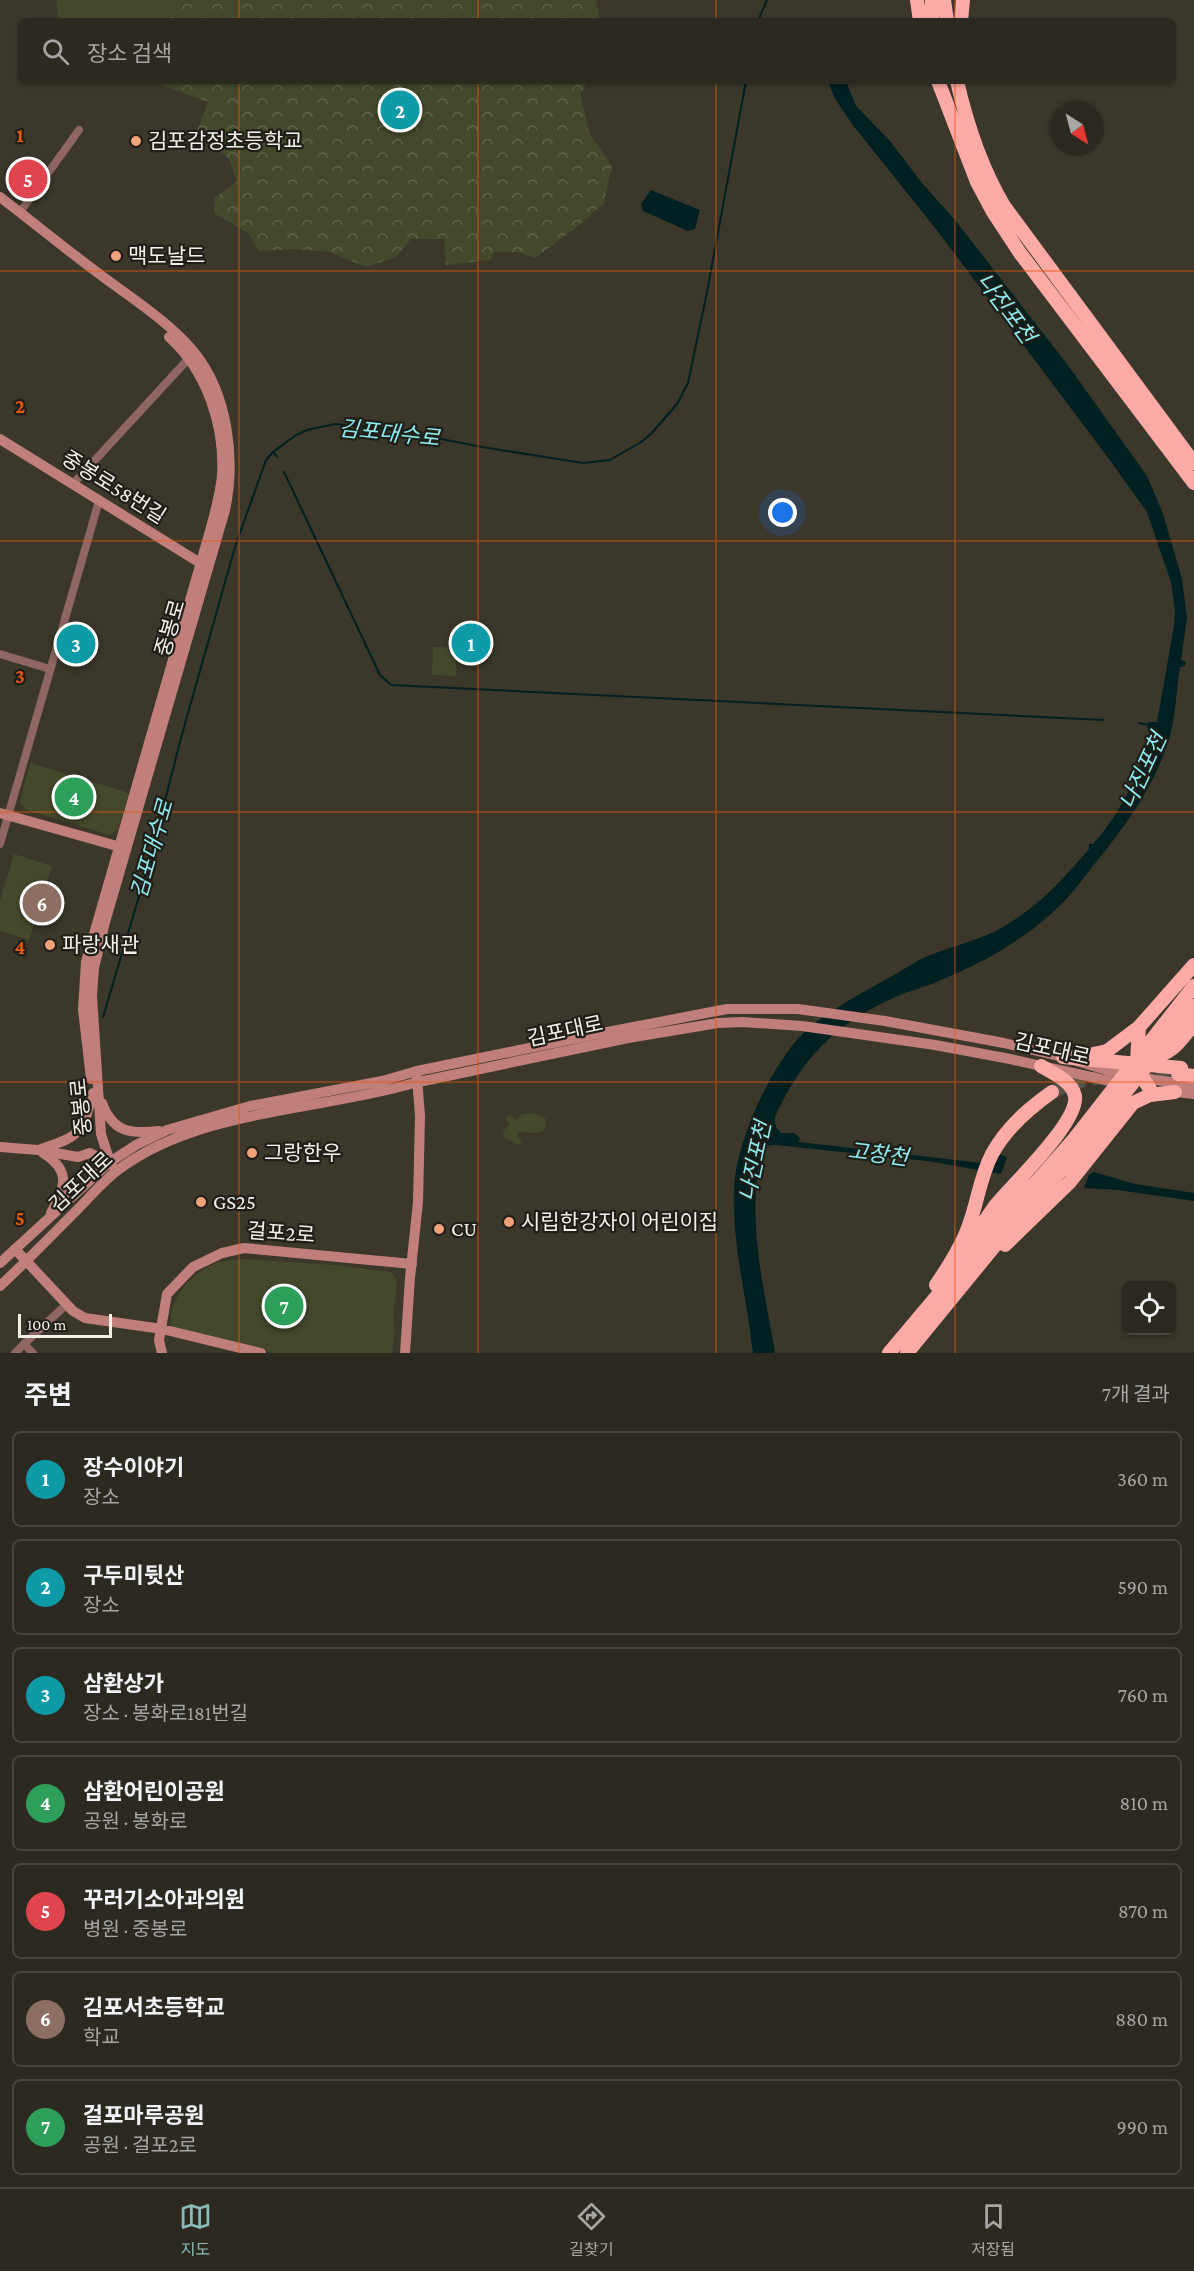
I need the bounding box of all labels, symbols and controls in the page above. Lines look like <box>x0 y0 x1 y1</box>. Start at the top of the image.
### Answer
search box <box>18 18 1176 84</box>
icon: search <box>39 35 72 68</box>
text: 장소 검색 <box>87 41 172 66</box>
pin: 2 <box>380 88 420 132</box>
north arrow <box>1050 102 1104 156</box>
text: 1 <box>16 124 24 146</box>
place label: 김포감정초등학교 <box>148 129 303 153</box>
marker: 김포감정초등학교 <box>129 134 143 148</box>
pin: 5 <box>9 156 48 201</box>
place label: 맥도날드 <box>128 244 205 268</box>
marker: 맥도날드 <box>109 249 123 263</box>
water label: 나진포천 <box>972 268 1042 350</box>
text: 2 <box>15 395 25 417</box>
water label: 김포대수로 <box>337 415 442 451</box>
street label: 중봉로58번길 <box>58 446 170 528</box>
your location <box>768 498 797 527</box>
street label: 중봉로 <box>150 597 190 659</box>
pin: 1 <box>452 620 490 666</box>
pin: 3 <box>56 622 96 666</box>
text: 3 <box>15 665 25 687</box>
water label: 나진포천 <box>1115 727 1173 813</box>
pin: 4 <box>54 774 94 820</box>
water label: 김포대수로 <box>126 795 178 901</box>
pin: 6 <box>22 880 62 926</box>
place label: 파랑새관 <box>62 933 139 957</box>
text: 4 <box>15 936 26 958</box>
marker: 파랑새관 <box>43 938 57 952</box>
street label: 김포대로 <box>525 1011 605 1051</box>
street label: 김포대로 <box>1012 1029 1092 1069</box>
street label: 중봉로 <box>66 1077 96 1137</box>
water label: 나진포천 <box>734 1116 776 1203</box>
water label: 고창천 <box>846 1138 912 1170</box>
place label: 그랑한우 <box>264 1141 341 1165</box>
marker: 그랑한우 <box>245 1146 259 1160</box>
street label: 김포대로 <box>45 1147 117 1217</box>
place label: GS25 <box>213 1190 256 1214</box>
marker: GS25 <box>194 1195 208 1209</box>
text: 5 <box>15 1207 25 1229</box>
place label: 시립한강자이 어린이집 <box>521 1210 718 1234</box>
marker: 시립한강자이 어린이집 <box>502 1215 516 1229</box>
place label: CU <box>451 1217 477 1241</box>
street label: 걸포2로 <box>246 1219 316 1247</box>
marker: CU <box>432 1222 446 1236</box>
map controls <box>1122 1281 1176 1335</box>
button: locate <box>1122 1281 1176 1335</box>
pin: 7 <box>264 1284 304 1328</box>
scale bar <box>18 1311 112 1338</box>
text: 100 m <box>27 1316 66 1333</box>
text: 주변 <box>24 1381 72 1410</box>
text: 7개 결과 <box>1102 1383 1170 1405</box>
text: 장수이야기 <box>83 1455 184 1480</box>
text: 1 <box>42 1468 49 1490</box>
text: 360 m <box>1117 1468 1168 1490</box>
text: 장소 <box>83 1486 120 1508</box>
text: 구두미뒷산 <box>83 1563 184 1588</box>
text: 2 <box>40 1576 51 1598</box>
text: 590 m <box>1118 1576 1168 1598</box>
text: 장소 <box>83 1594 120 1616</box>
text: 삼환상가 <box>83 1671 164 1696</box>
text: 3 <box>41 1684 50 1706</box>
text: 760 m <box>1118 1684 1168 1706</box>
text: 장소 · 봉화로181번길 <box>83 1702 248 1724</box>
text: 삼환어린이공원 <box>83 1779 225 1804</box>
text: 4 <box>40 1792 51 1814</box>
text: 810 m <box>1119 1792 1168 1814</box>
text: 공원 · 봉화로 <box>83 1810 187 1832</box>
text: 꾸러기소아과의원 <box>83 1887 245 1912</box>
text: 5 <box>41 1900 50 1922</box>
text: 870 m <box>1118 1900 1168 1922</box>
text: 병원 · 중봉로 <box>83 1918 187 1940</box>
text: 김포서초등학교 <box>83 1995 225 2020</box>
text: 6 <box>40 2008 51 2030</box>
text: 880 m <box>1115 2008 1168 2030</box>
text: 학교 <box>83 2026 120 2048</box>
text: 걸포마루공원 <box>83 2103 204 2128</box>
text: 7 <box>41 2116 50 2138</box>
text: 990 m <box>1117 2116 1168 2138</box>
text: 공원 · 걸포2로 <box>83 2134 197 2156</box>
tab: 지도 <box>179 2200 212 2260</box>
tab: 길찾기 <box>569 2200 613 2260</box>
tab: 저장됨 <box>971 2200 1015 2260</box>

